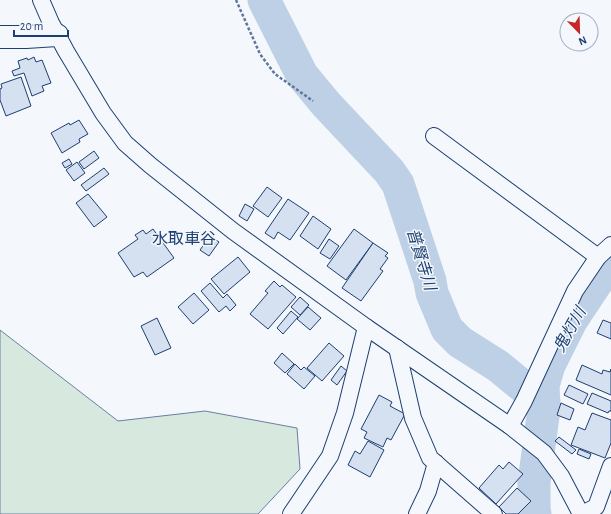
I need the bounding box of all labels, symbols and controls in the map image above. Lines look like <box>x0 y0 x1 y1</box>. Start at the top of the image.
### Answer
scale bar <box>14 12 68 38</box>
north arrow <box>559 12 599 52</box>
text: 20 m <box>20 20 43 32</box>
text: N <box>577 34 588 47</box>
water label: 普賢寺川 <box>404 226 440 294</box>
district label: 水取車谷 <box>152 230 216 247</box>
water label: 鬼灯川 <box>550 302 589 354</box>

